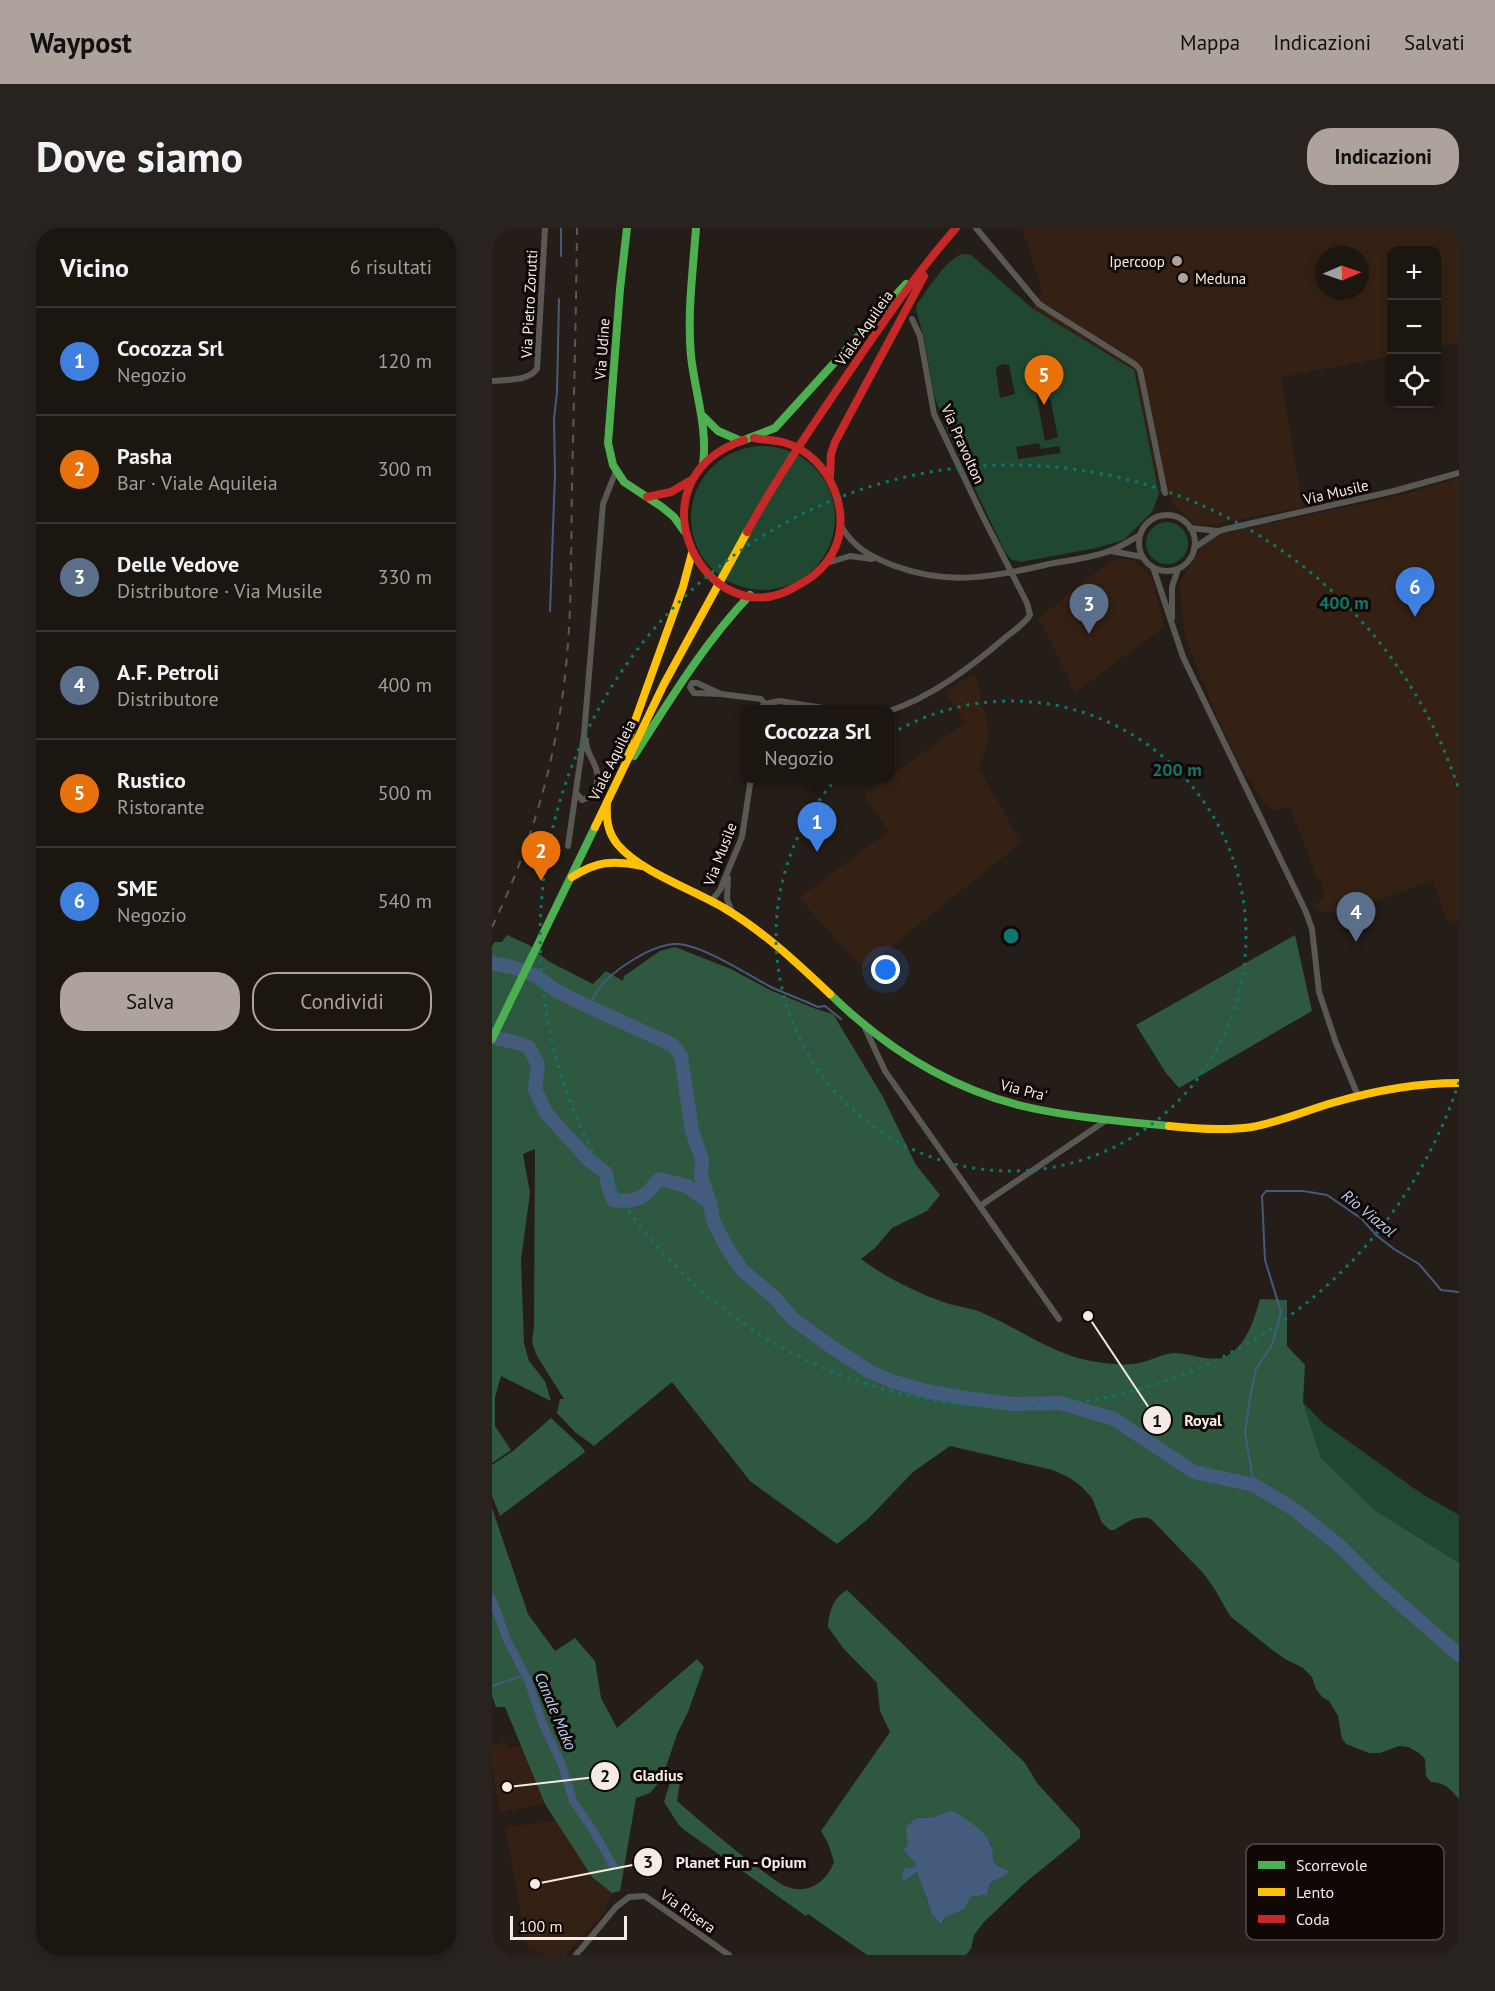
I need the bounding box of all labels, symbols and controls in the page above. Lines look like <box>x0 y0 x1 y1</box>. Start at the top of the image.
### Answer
text: Waypost <box>30 24 132 61</box>
text: Mappa <box>1180 29 1240 56</box>
text: Indicazioni <box>1273 29 1371 56</box>
text: Salvati <box>1404 29 1465 56</box>
button: Indicazioni <box>1307 128 1459 185</box>
text: Dove siamo <box>36 129 243 184</box>
north arrow <box>1315 246 1369 300</box>
map controls <box>1387 246 1441 408</box>
button: + <box>1387 246 1441 300</box>
street label: Via Pietro Zorutti <box>517 249 541 360</box>
text: Vicino <box>60 251 129 284</box>
place label: Ipercoop <box>1109 252 1165 271</box>
text: 6 risultati <box>350 254 432 280</box>
marker: Ipercoop <box>1170 254 1184 268</box>
place label: Meduna <box>1195 269 1246 288</box>
marker: Meduna <box>1176 271 1190 285</box>
street label: Viale Aquileia <box>830 287 897 370</box>
button: − <box>1387 300 1441 354</box>
street label: Via Udine <box>590 318 614 381</box>
text: Cocozza Srl <box>117 334 224 362</box>
text: 1 <box>74 348 85 374</box>
text: 120 m <box>378 348 432 374</box>
button: locate <box>1387 354 1441 408</box>
pin: 5 <box>1024 356 1064 405</box>
text: Negozio <box>117 362 187 388</box>
street label: Via Pravolton <box>937 400 989 487</box>
text: Pasha <box>117 442 172 470</box>
text: 2 <box>74 456 85 482</box>
text: 300 m <box>378 456 432 482</box>
text: Bar · Viale Aquileia <box>117 470 278 496</box>
street label: Via Musile <box>1301 475 1370 509</box>
text: Delle Vedove <box>117 550 239 578</box>
text: 3 <box>74 564 85 590</box>
text: 330 m <box>378 564 432 590</box>
pin: 6 <box>1396 568 1434 617</box>
text: Distributore · Via Musile <box>117 578 322 604</box>
pin: 3 <box>1070 584 1108 634</box>
text: 400 m <box>1319 591 1369 614</box>
text: A.F. Petroli <box>117 658 219 686</box>
text: 4 <box>74 672 85 698</box>
text: 400 m <box>378 672 432 698</box>
text: Distributore <box>117 686 219 712</box>
popup <box>741 705 894 783</box>
street label: Viale Aquileia <box>584 716 640 804</box>
text: Cocozza Srl <box>764 717 871 745</box>
text: Negozio <box>764 745 834 771</box>
text: 200 m <box>1152 758 1202 781</box>
text: Rustico <box>117 766 186 794</box>
text: 5 <box>74 780 85 806</box>
text: 500 m <box>378 780 432 806</box>
text: Ristorante <box>117 794 204 820</box>
pin: 1 <box>798 802 836 852</box>
street label: Via Musile <box>699 820 741 889</box>
pin: 2 <box>521 832 560 881</box>
text: SME <box>117 874 158 902</box>
text: 6 <box>74 888 85 914</box>
text: 540 m <box>378 888 432 914</box>
pin: 4 <box>1336 892 1376 942</box>
text: Negozio <box>117 902 187 928</box>
centre of rings <box>1001 926 1021 946</box>
your location <box>871 955 900 984</box>
button: Salva <box>60 972 240 1031</box>
button: Condividi <box>252 972 432 1031</box>
street label: Via Pra' <box>998 1075 1049 1105</box>
water label: Rio Viazol <box>1338 1185 1401 1241</box>
callout: Royal <box>1142 1403 1234 1437</box>
text: 1 <box>1152 1409 1162 1432</box>
text: Royal <box>1184 1410 1222 1430</box>
water label: Canale Mako <box>531 1669 581 1753</box>
callout: Gladius <box>590 1759 695 1793</box>
text: 2 <box>600 1764 610 1787</box>
text: Gladius <box>633 1765 684 1785</box>
legend <box>1246 1844 1444 1940</box>
callout: Planet Fun - Opium <box>633 1845 819 1879</box>
text: 3 <box>643 1850 653 1873</box>
text: Planet Fun - Opium <box>676 1852 806 1872</box>
text: Scorrevole <box>1296 1855 1368 1875</box>
text: Lento <box>1296 1882 1334 1902</box>
street label: Via Risera <box>656 1884 719 1937</box>
text: Coda <box>1296 1909 1330 1929</box>
scale bar <box>510 1913 627 1940</box>
text: 100 m <box>519 1916 562 1936</box>

